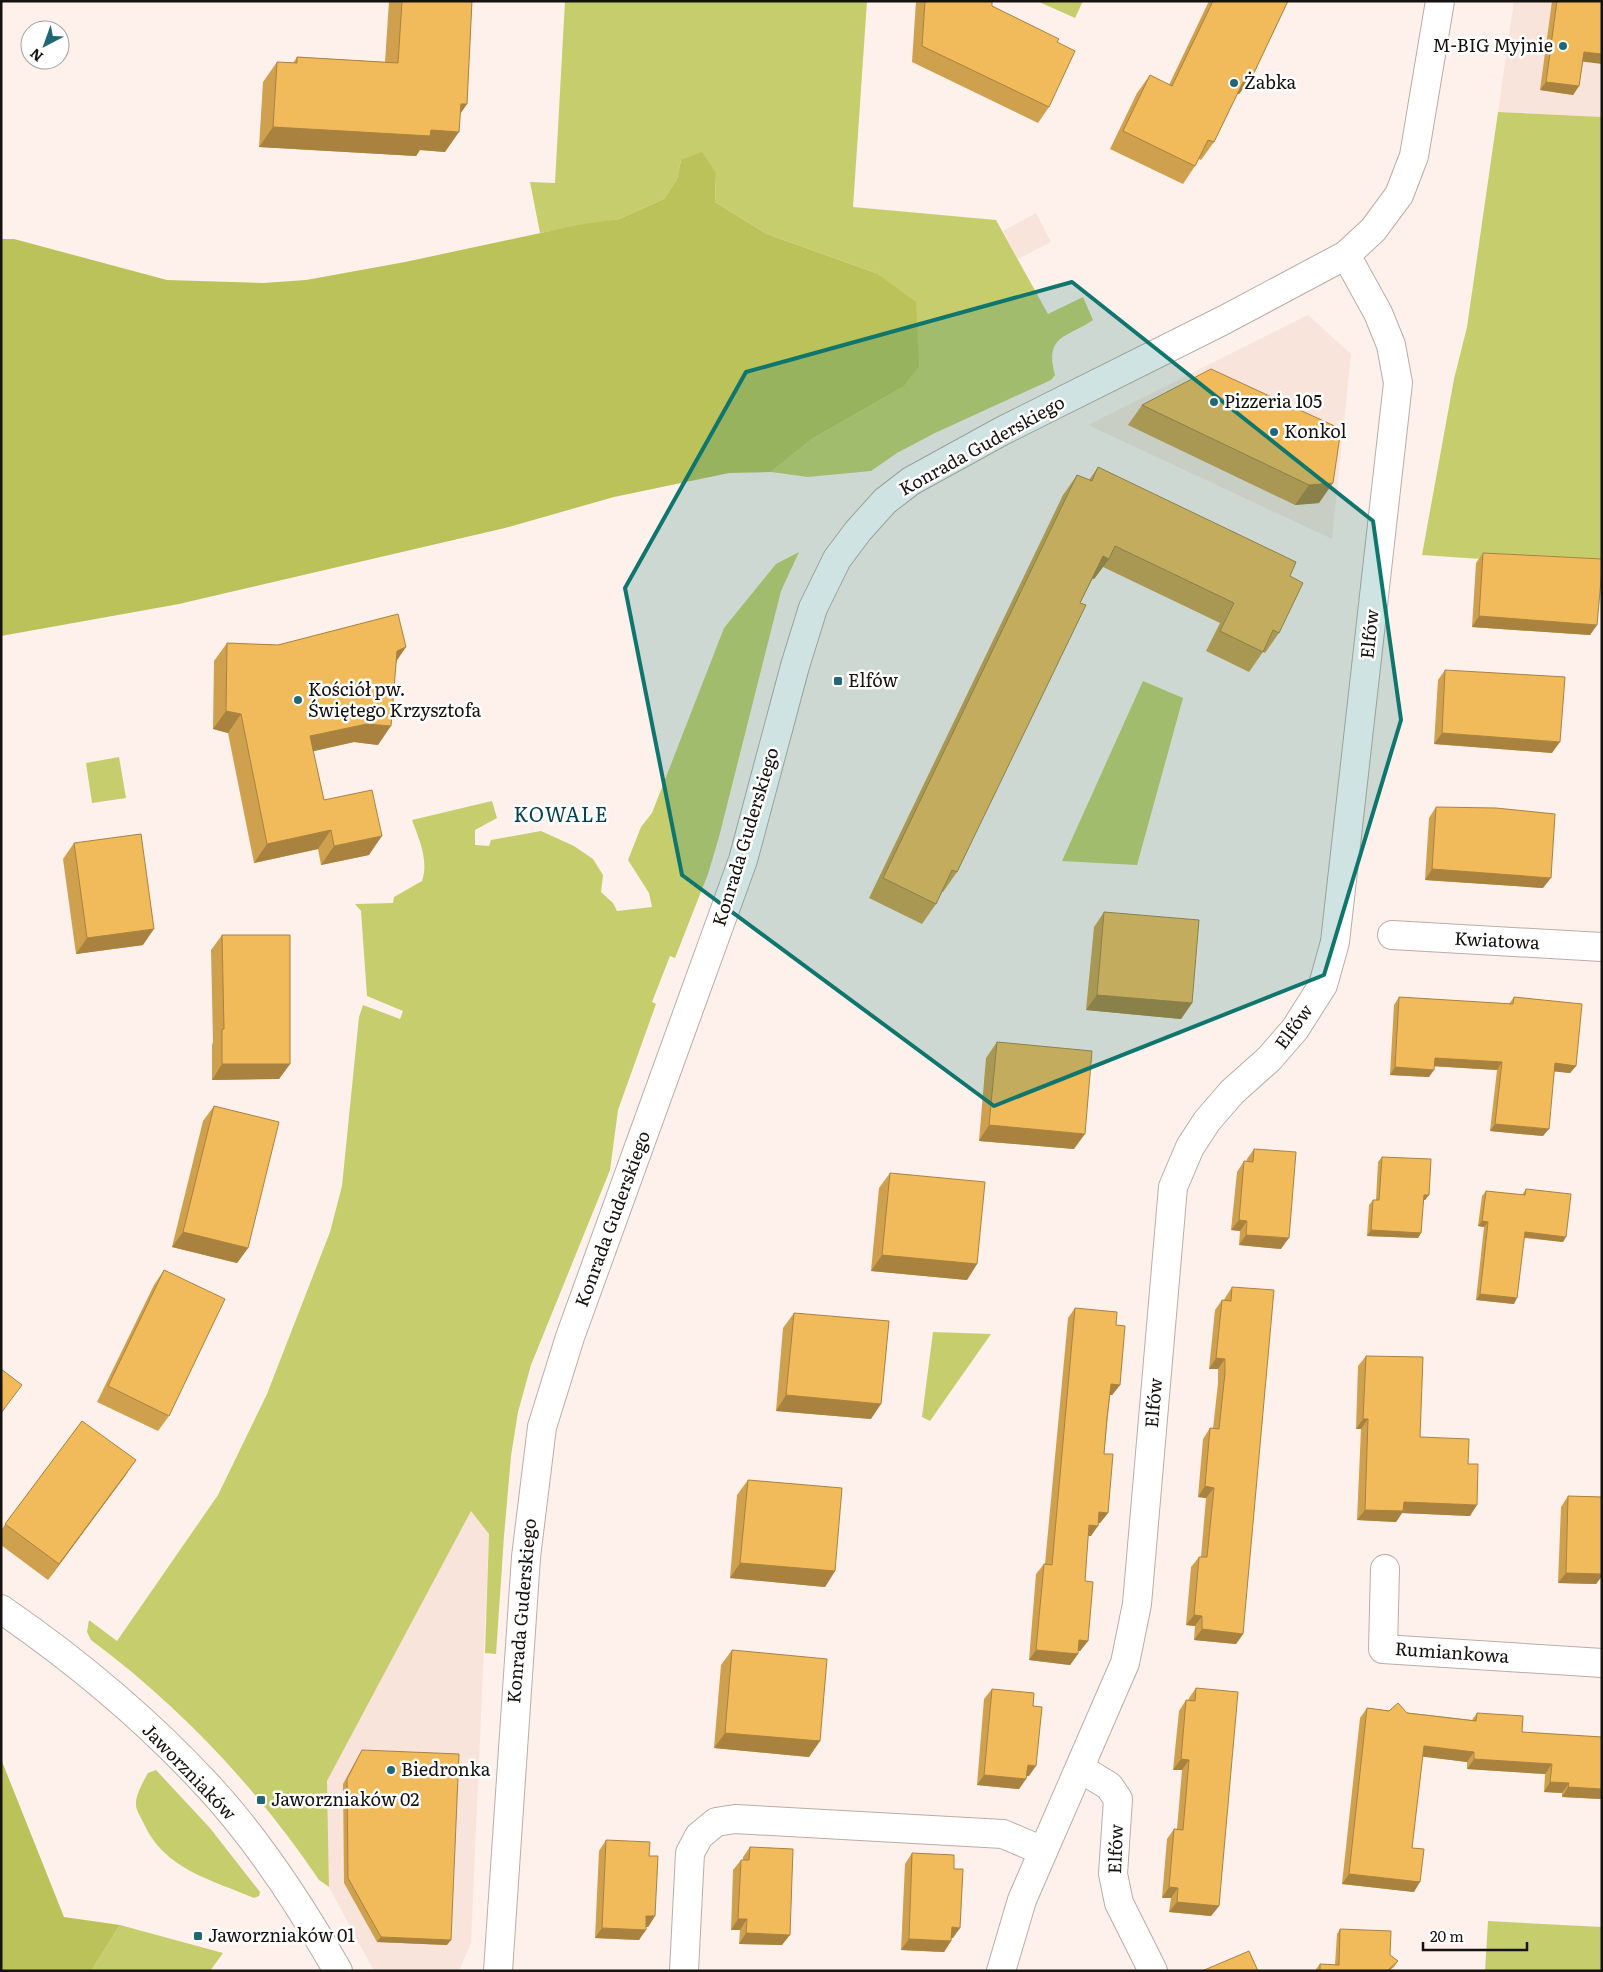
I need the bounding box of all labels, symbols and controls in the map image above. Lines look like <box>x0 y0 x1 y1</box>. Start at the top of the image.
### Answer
north arrow <box>20 20 70 70</box>
place label: M-BIG Myjnie <box>1432 31 1553 58</box>
marker: M-BIG Myjnie <box>1557 40 1569 52</box>
text: N <box>25 44 47 67</box>
place label: Żabka <box>1244 68 1297 95</box>
marker: Żabka <box>1228 77 1240 89</box>
place label: Pizzeria 105 <box>1224 387 1322 414</box>
street label: Konrada Guderskiego <box>893 388 1069 502</box>
marker: Pizzeria 105 <box>1208 396 1220 408</box>
place label: Konkol <box>1284 417 1347 444</box>
marker: Konkol <box>1268 426 1280 438</box>
street label: Elfów <box>1352 607 1385 660</box>
place label: Elfów <box>848 666 899 693</box>
place label: Kościół pw. Świętego Krzysztofa <box>308 675 481 723</box>
marker: Elfów <box>832 675 844 687</box>
marker: Kościół pw. Świętego Krzysztofa <box>292 694 304 706</box>
street label: Konrada Guderskiego <box>704 744 785 929</box>
district label: KOWALE <box>514 798 608 828</box>
street label: Kwiatowa <box>1454 924 1541 955</box>
street label: Elfów <box>1267 998 1319 1054</box>
street label: Konrada Guderskiego <box>567 1127 656 1310</box>
street label: Elfów <box>1137 1376 1168 1429</box>
street label: Konrada Guderskiego <box>499 1517 542 1705</box>
street label: Rumiankowa <box>1394 1634 1511 1669</box>
street label: Jaworzniaków <box>137 1716 244 1826</box>
place label: Biedronka <box>401 1755 491 1782</box>
marker: Biedronka <box>385 1764 397 1776</box>
place label: Jaworzniaków 02 <box>271 1785 419 1812</box>
marker: Jaworzniaków 02 <box>255 1794 267 1806</box>
street label: Elfów <box>1100 1823 1129 1874</box>
scale bar <box>1423 1920 1527 1952</box>
place label: Jaworzniaków 01 <box>208 1921 355 1948</box>
text: 20 m <box>1430 1924 1464 1947</box>
marker: Jaworzniaków 01 <box>192 1930 204 1942</box>

